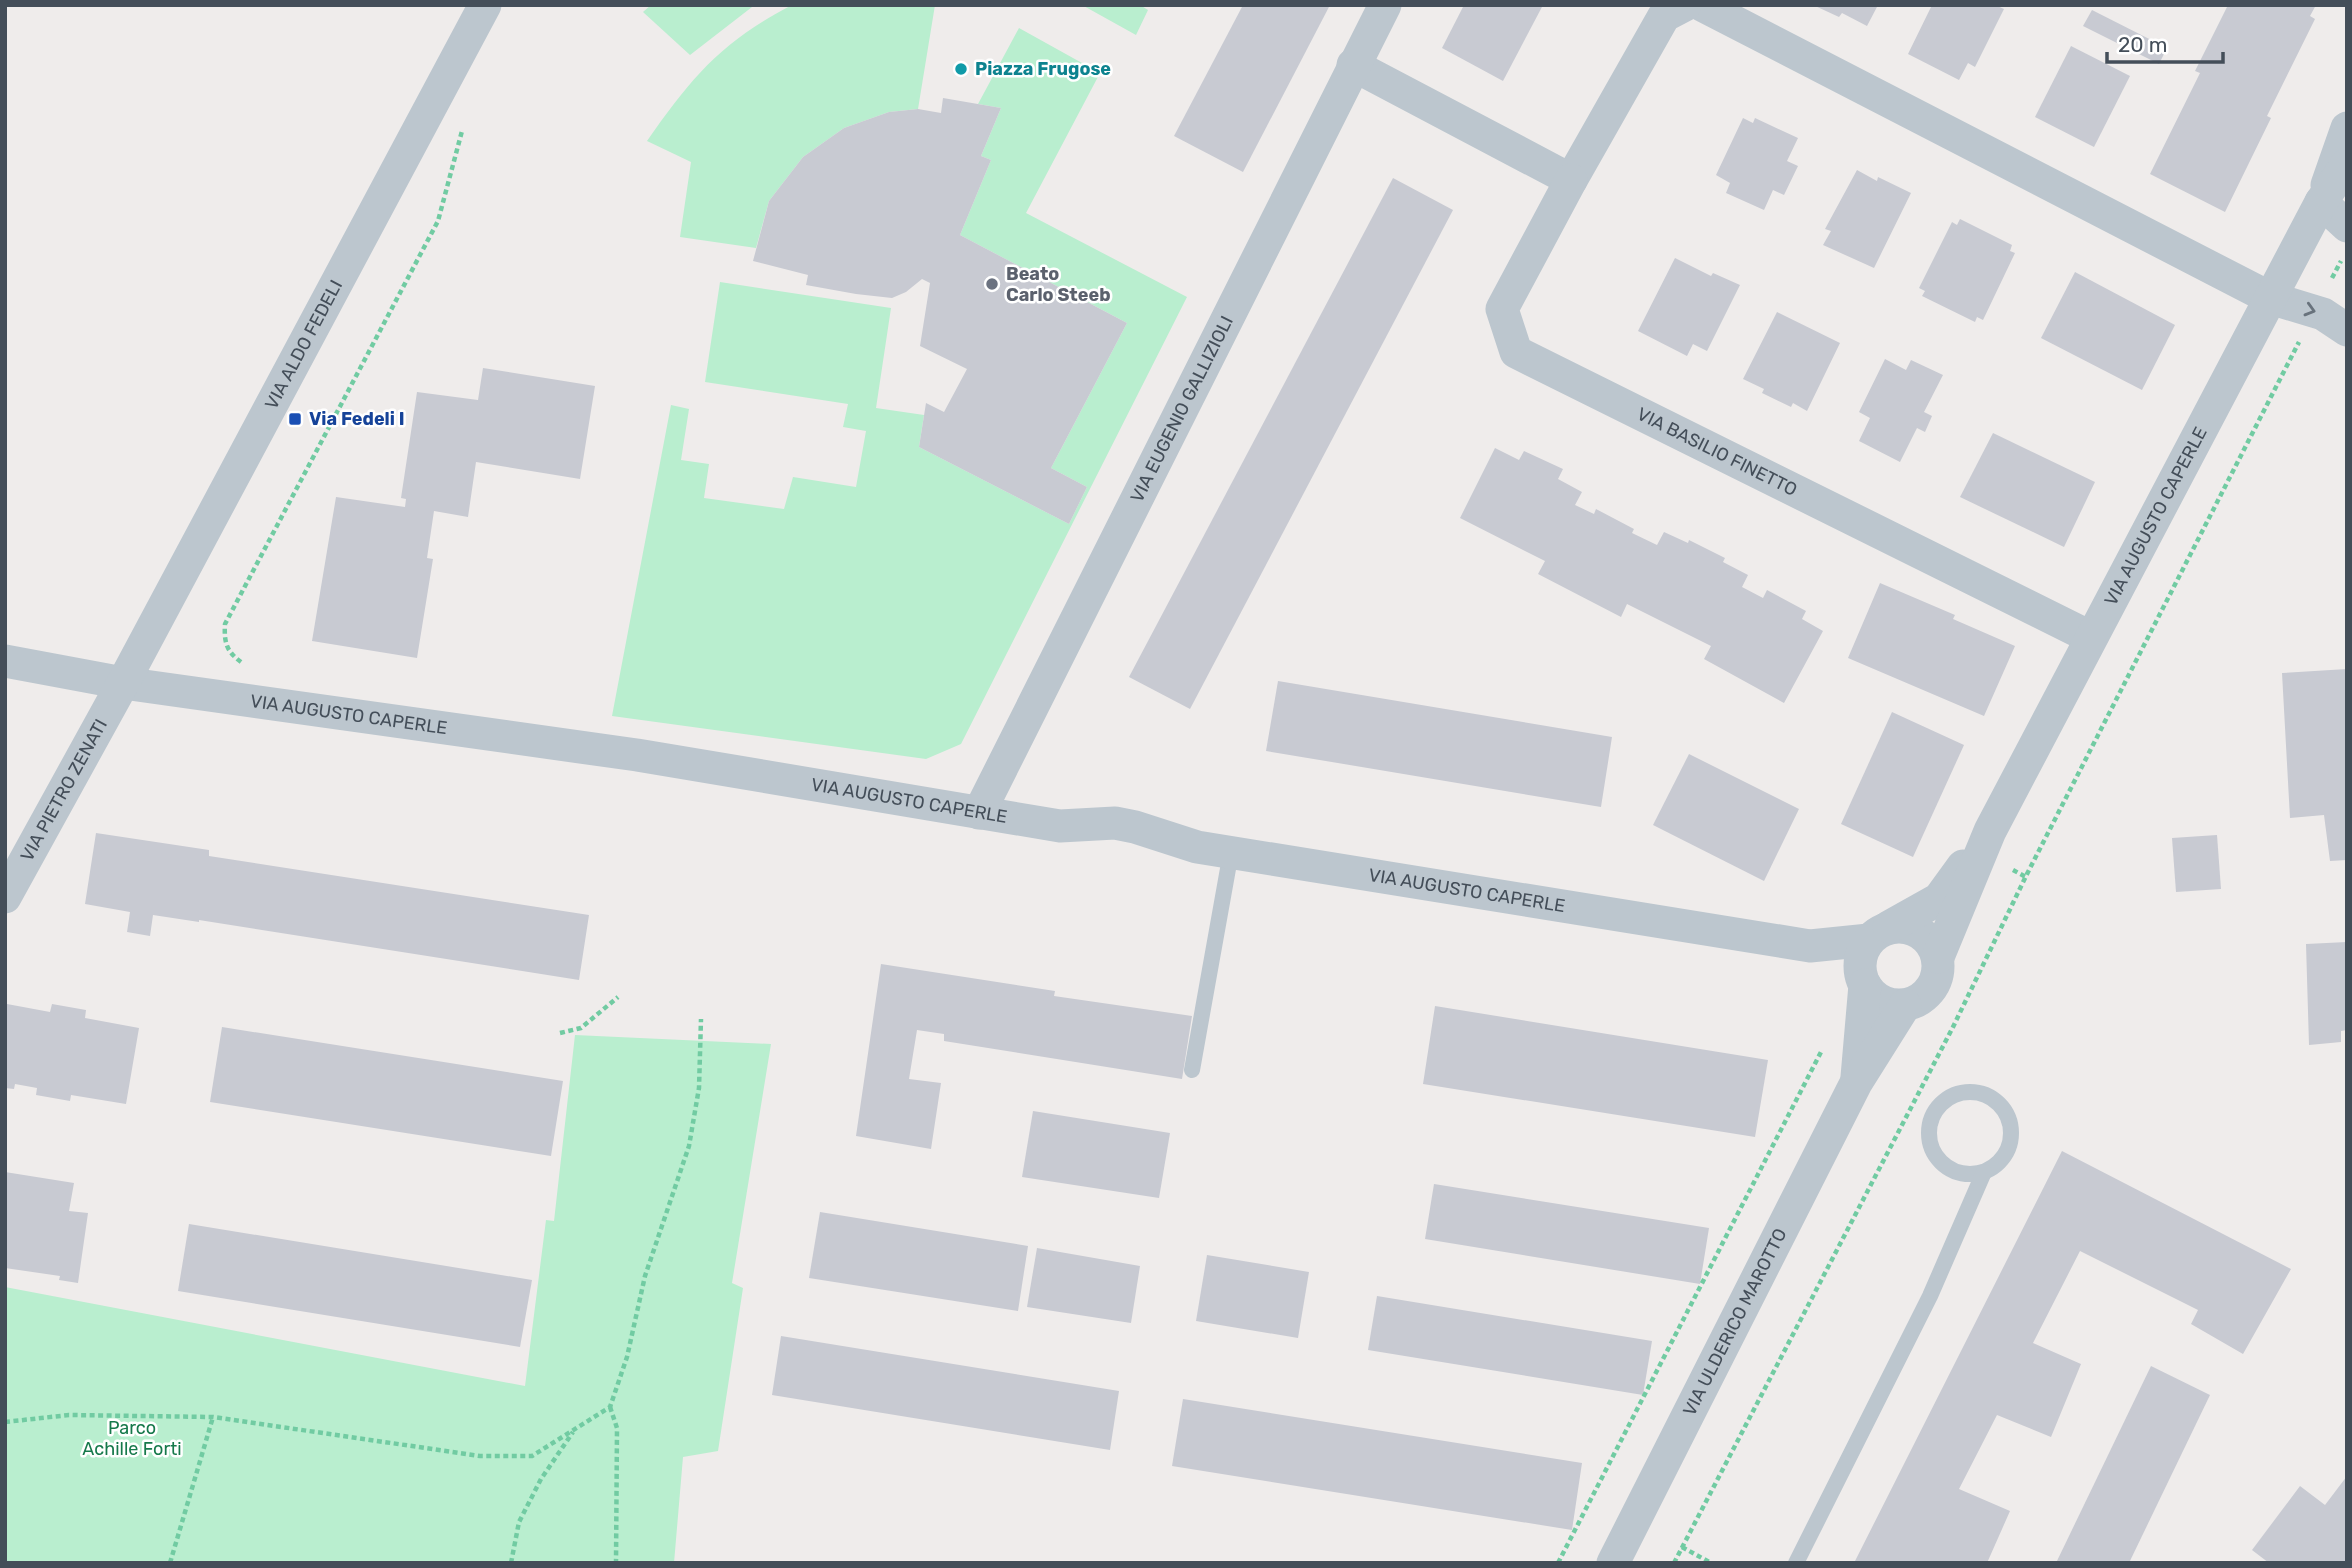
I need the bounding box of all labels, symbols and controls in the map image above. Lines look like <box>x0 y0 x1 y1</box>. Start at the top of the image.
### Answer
scale bar <box>2107 21 2222 65</box>
text: 20 m <box>2118 32 2167 57</box>
place label: Piazza Frugose <box>975 58 1111 80</box>
marker: Piazza Frugose <box>953 61 969 77</box>
place label: Beato Carlo Steeb <box>1006 263 1111 306</box>
street label: VIA ALDO FEDELI <box>260 276 347 413</box>
marker: Beato Carlo Steeb <box>984 276 1000 292</box>
one-way arrow <box>2304 301 2316 316</box>
street label: VIA EUGENIO GALLIZIOLI <box>1126 312 1238 506</box>
street label: VIA BASILIO FINETTO <box>1633 403 1801 501</box>
place label: Via Fedeli I <box>309 408 405 430</box>
marker: Via Fedeli I <box>287 411 303 427</box>
street label: VIA AUGUSTO CAPERLE <box>2100 423 2212 609</box>
street label: VIA AUGUSTO CAPERLE <box>249 690 449 739</box>
street label: VIA PIETRO ZENATI <box>16 715 112 865</box>
street label: VIA AUGUSTO CAPERLE <box>809 773 1009 828</box>
street label: VIA AUGUSTO CAPERLE <box>1367 864 1567 917</box>
street label: VIA ULDERICO MAROTTO <box>1678 1225 1792 1419</box>
park label: Parco Achille Forti <box>82 1417 182 1460</box>

